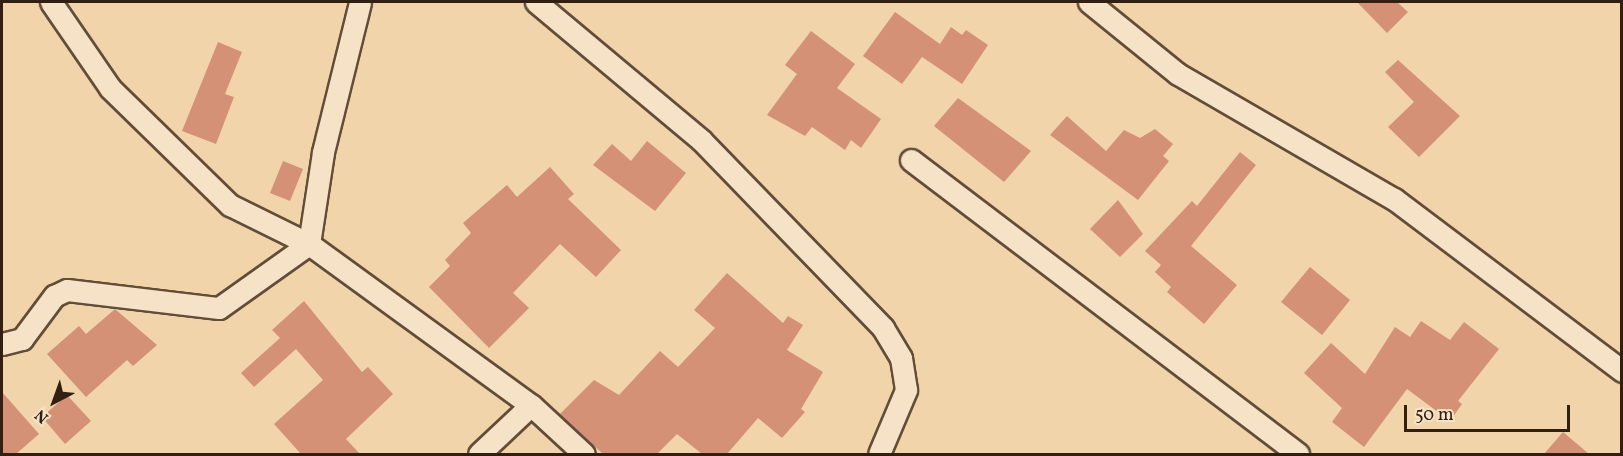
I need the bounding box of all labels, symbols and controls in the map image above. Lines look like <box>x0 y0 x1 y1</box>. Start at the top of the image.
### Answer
north arrow <box>24 372 84 432</box>
scale bar <box>1407 393 1574 431</box>
text: N <box>31 403 54 428</box>
text: 50 m <box>1415 403 1454 428</box>

